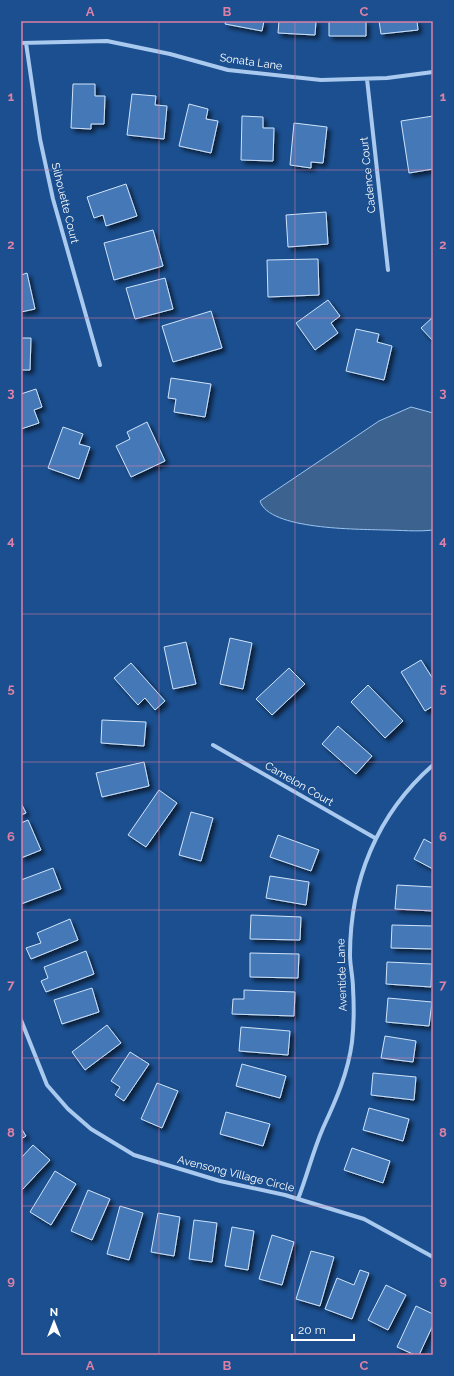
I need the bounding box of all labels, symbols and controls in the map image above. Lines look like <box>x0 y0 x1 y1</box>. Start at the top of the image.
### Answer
text: A <box>86 4 95 19</box>
text: B <box>223 4 232 19</box>
text: C <box>360 4 369 19</box>
street label: Sonata Lane <box>219 51 284 73</box>
text: 1 <box>8 89 15 104</box>
text: 1 <box>440 89 447 104</box>
street label: Cadence Court <box>357 136 378 214</box>
street label: Silhouette Court <box>49 161 81 245</box>
text: 2 <box>7 237 15 252</box>
text: 2 <box>439 237 447 252</box>
text: 3 <box>7 385 15 400</box>
text: 3 <box>439 385 447 400</box>
text: 4 <box>7 533 15 548</box>
text: 4 <box>439 533 447 548</box>
text: 5 <box>7 681 15 696</box>
text: 5 <box>439 681 447 696</box>
street label: Camelon Court <box>262 759 336 809</box>
text: 6 <box>7 829 15 844</box>
text: 6 <box>439 829 447 844</box>
street label: Aventide Lane <box>334 938 350 1012</box>
text: 7 <box>7 977 15 992</box>
text: 7 <box>439 977 447 992</box>
text: 8 <box>7 1125 15 1140</box>
text: 8 <box>439 1125 447 1140</box>
street label: Avensong Village Circle <box>176 1153 296 1195</box>
text: 9 <box>7 1273 15 1288</box>
text: 9 <box>439 1273 447 1288</box>
north arrow <box>34 1302 74 1342</box>
text: N <box>50 1306 58 1319</box>
scale bar <box>292 1316 354 1342</box>
text: 20 m <box>298 1323 326 1337</box>
text: A <box>86 1358 95 1373</box>
text: B <box>223 1358 232 1373</box>
text: C <box>360 1358 369 1373</box>

